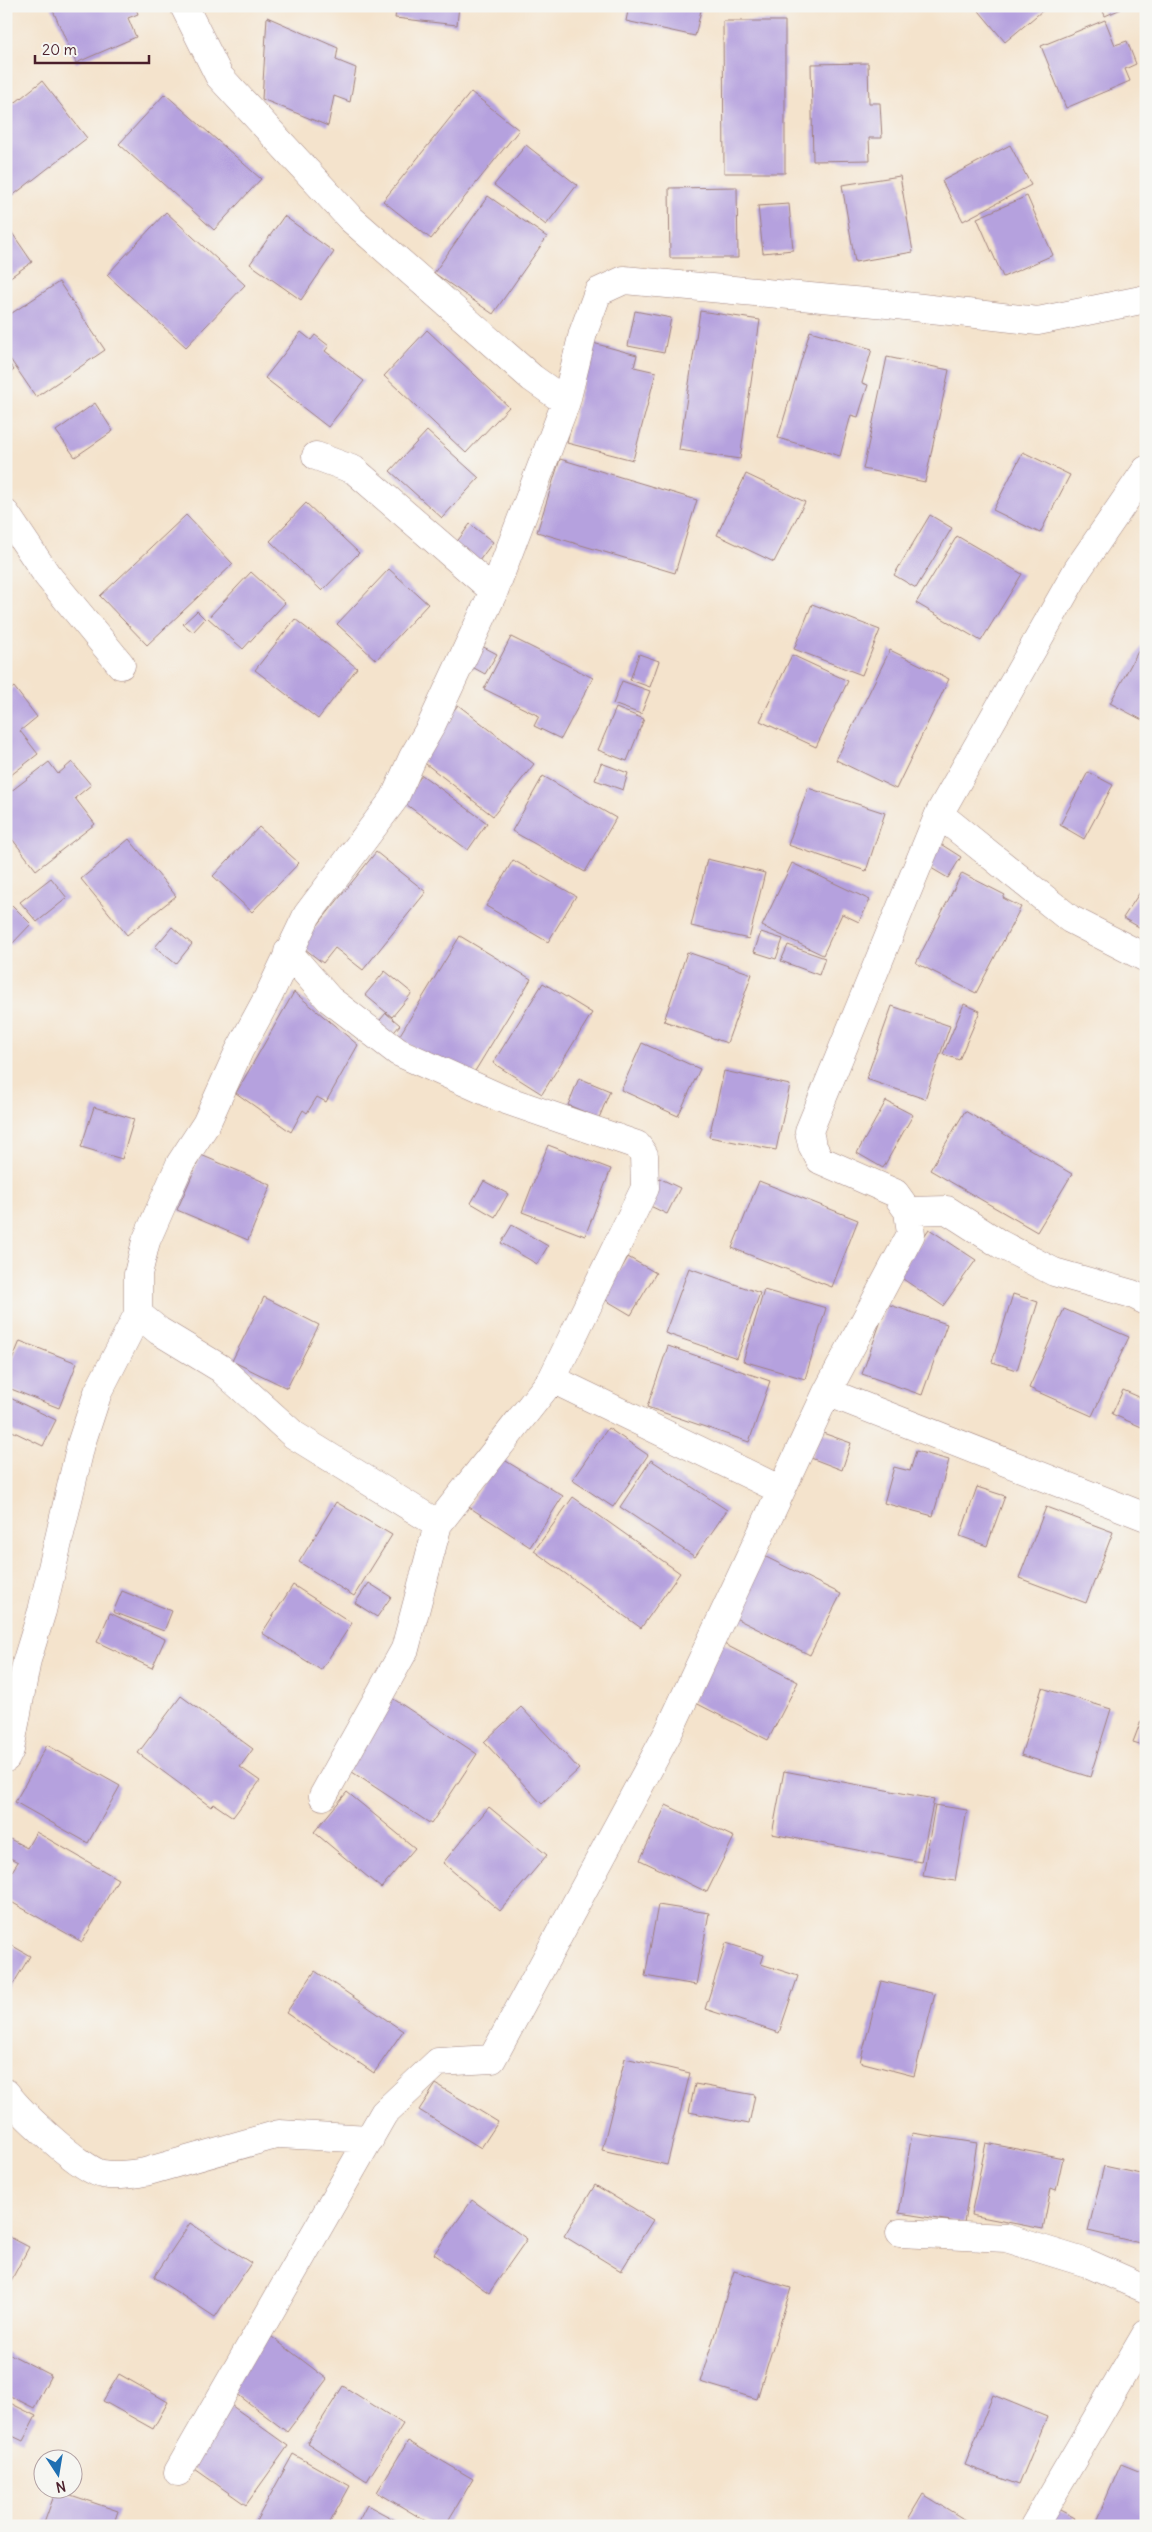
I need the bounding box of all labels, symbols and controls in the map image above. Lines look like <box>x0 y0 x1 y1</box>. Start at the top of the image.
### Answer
scale bar <box>35 32 149 64</box>
text: 20 m <box>42 40 77 59</box>
north arrow <box>32 2450 82 2500</box>
text: N <box>54 2477 67 2497</box>

